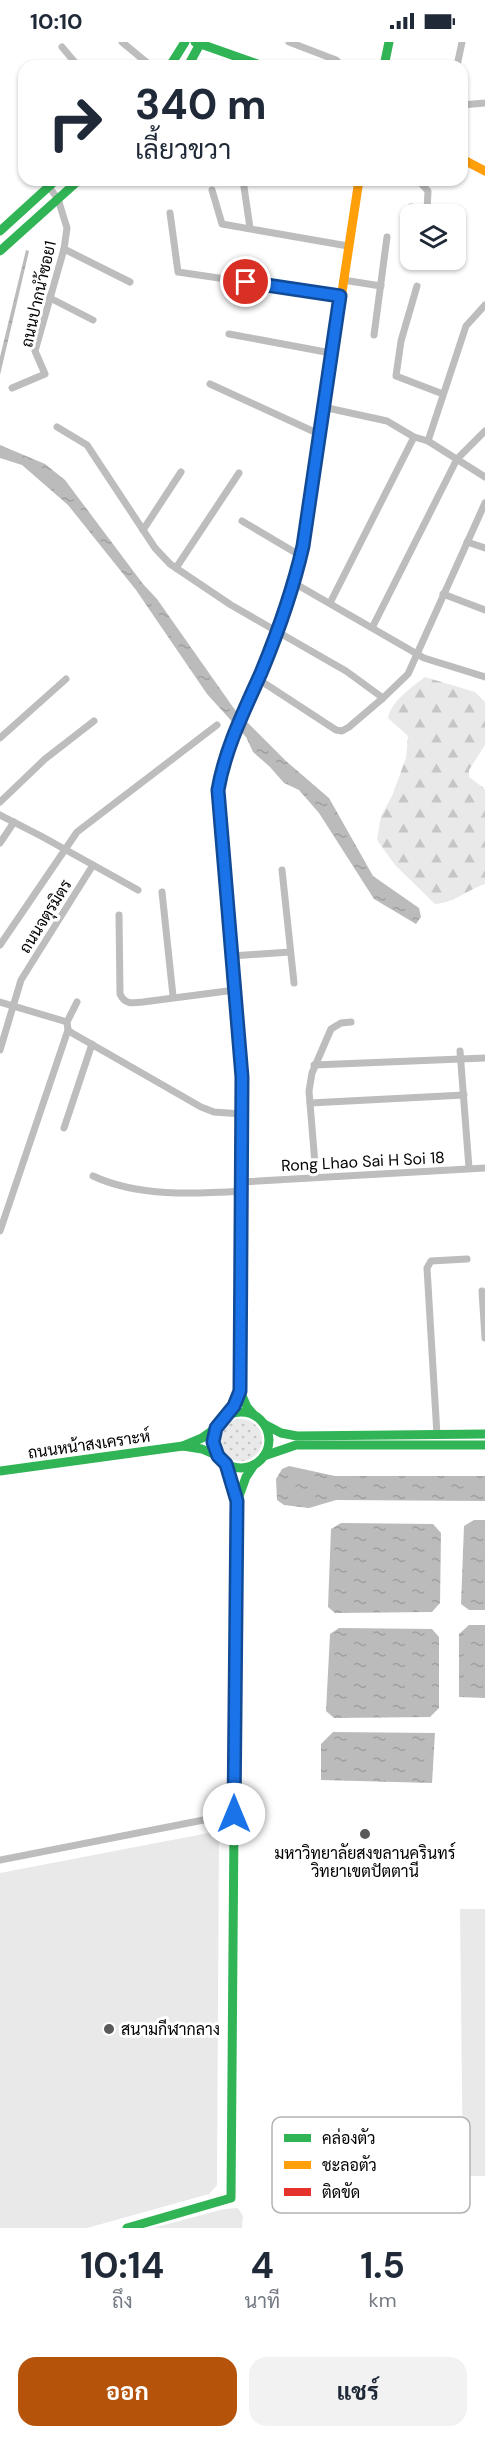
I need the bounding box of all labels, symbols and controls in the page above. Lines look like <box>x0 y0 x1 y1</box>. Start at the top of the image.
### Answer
text: 10:10 <box>30 7 83 36</box>
text: 340 m <box>135 77 267 132</box>
icon: right <box>36 84 114 162</box>
text: เลี้ยวขวา <box>135 132 231 167</box>
map controls <box>400 204 466 270</box>
button: layers <box>400 204 466 270</box>
street label: ถนนปากนำ้ซอย1 <box>16 239 61 349</box>
pin <box>220 256 271 307</box>
icon: arrive <box>229 265 262 298</box>
street label: ถนนจตุรมิตร <box>14 875 77 958</box>
street label: Rong Lhao Sai H Soi 18 <box>281 1147 445 1176</box>
street label: ถนนหน้าสงเคราะห์ <box>26 1424 152 1463</box>
position arrow <box>202 1782 266 1846</box>
marker: มหาวิทยาลัยสงขลานครินทร์ วิทยาเขตปัตตานี <box>358 1827 372 1841</box>
place label: มหาวิทยาลัยสงขลานครินทร์ วิทยาเขตปัตตานี <box>275 1841 456 1882</box>
place label: สนามกีฬากลาง <box>121 2018 220 2040</box>
marker: สนามกีฬากลาง <box>102 2022 116 2036</box>
legend <box>272 2117 470 2213</box>
text: คล่องตัว <box>322 2128 376 2149</box>
text: ชะลอตัว <box>322 2155 377 2176</box>
text: ติดขัด <box>322 2182 360 2203</box>
text: 10:14 <box>80 2242 164 2289</box>
text: 4 <box>251 2242 274 2289</box>
text: 1.5 <box>360 2242 405 2289</box>
text: km <box>369 2287 396 2313</box>
text: ถึง <box>112 2288 133 2314</box>
text: นาที <box>244 2288 280 2314</box>
button: ออก <box>18 2357 237 2426</box>
button: แชร์ <box>249 2357 467 2426</box>

